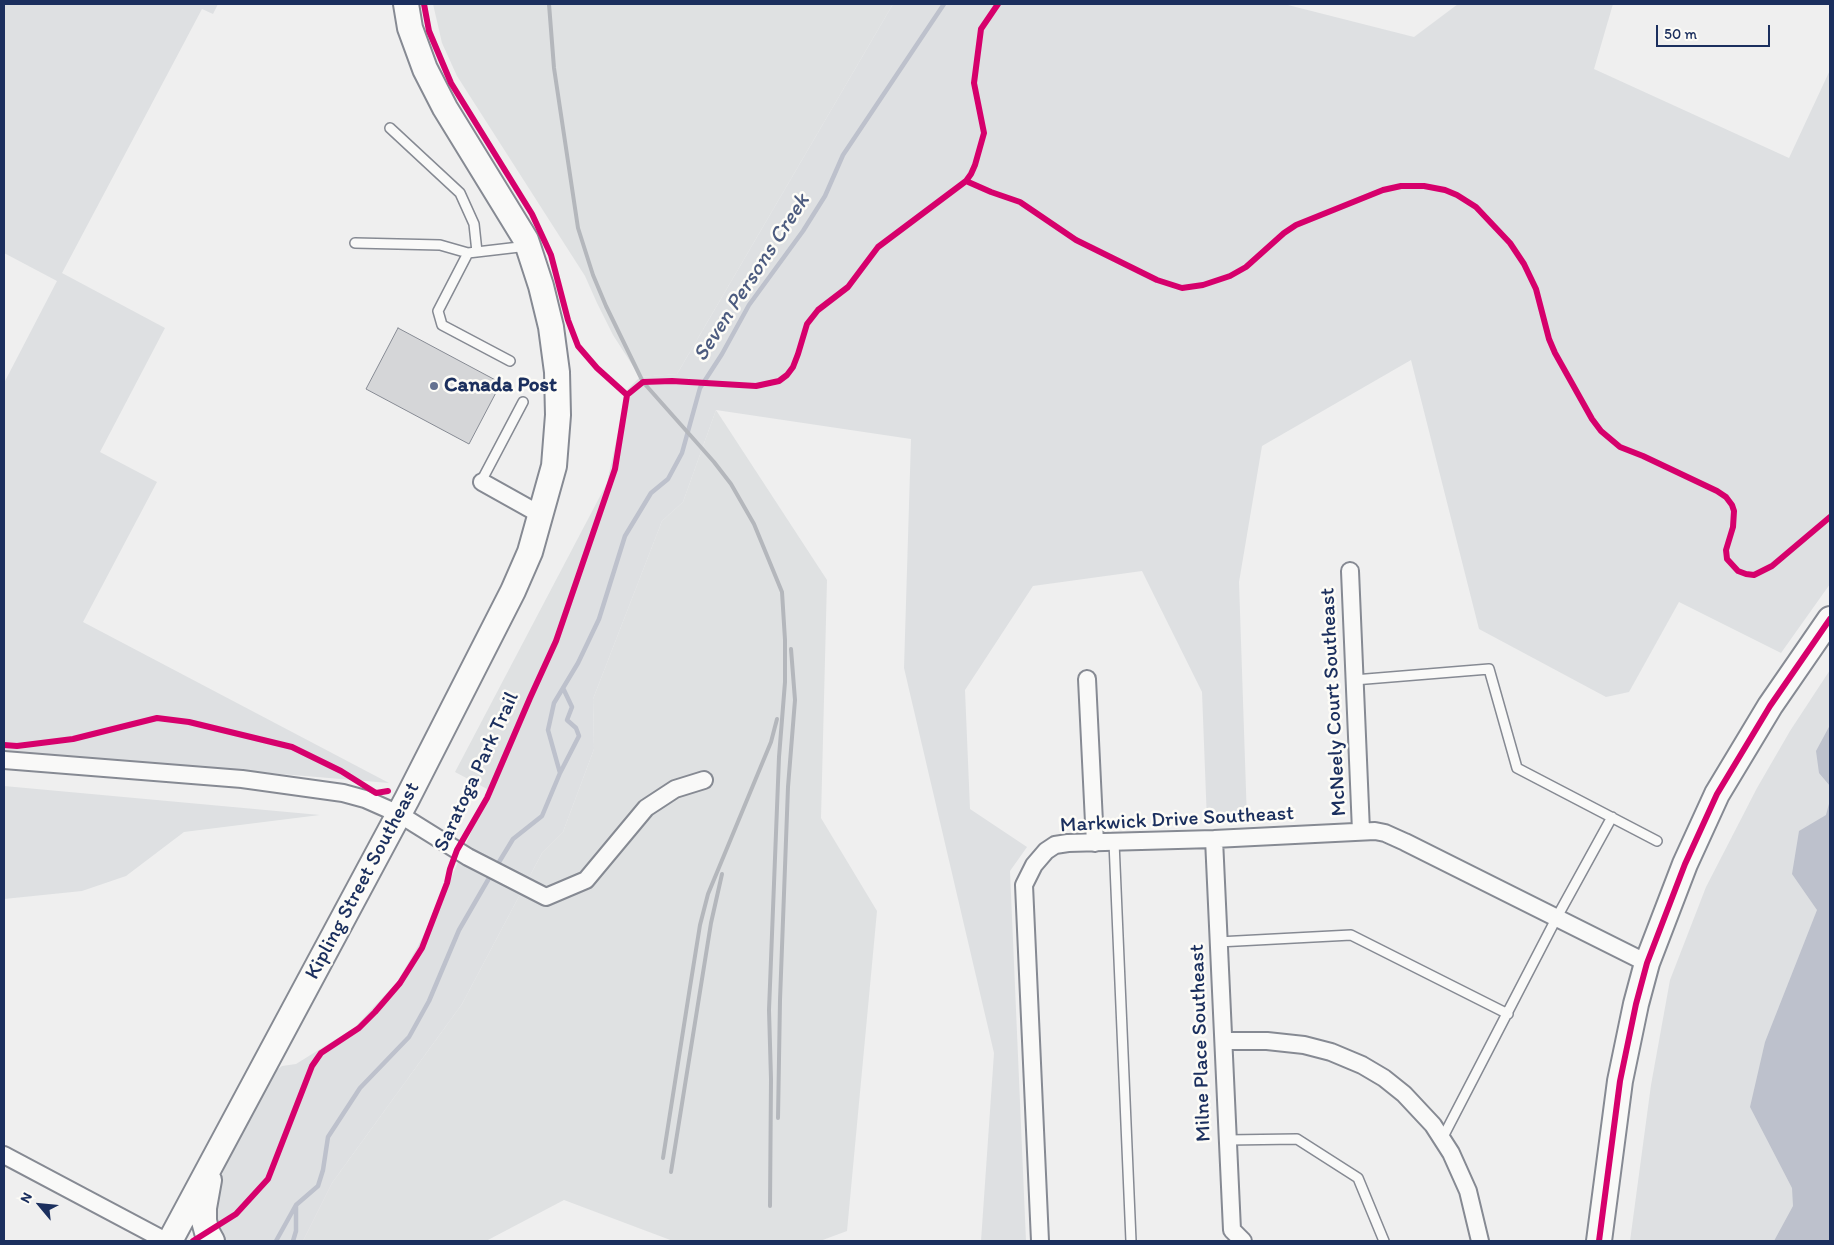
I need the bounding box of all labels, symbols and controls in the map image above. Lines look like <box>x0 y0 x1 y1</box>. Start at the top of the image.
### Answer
scale bar <box>1659 15 1773 47</box>
text: 50 m <box>1664 25 1697 43</box>
water label: Seven Persons Creek <box>688 189 816 367</box>
place label: Canada Post <box>444 373 557 399</box>
marker: Canada Post <box>428 380 440 392</box>
street label: McNeely Court Southeast <box>1315 587 1353 817</box>
street label: Saratoga Park Trail <box>429 688 525 856</box>
street label: Kipling Street Southeast <box>300 778 426 984</box>
street label: Markwick Drive Southeast <box>1059 801 1295 839</box>
street label: Milne Place Southeast <box>1185 944 1217 1142</box>
north arrow <box>15 1180 65 1230</box>
text: N <box>17 1190 36 1206</box>

